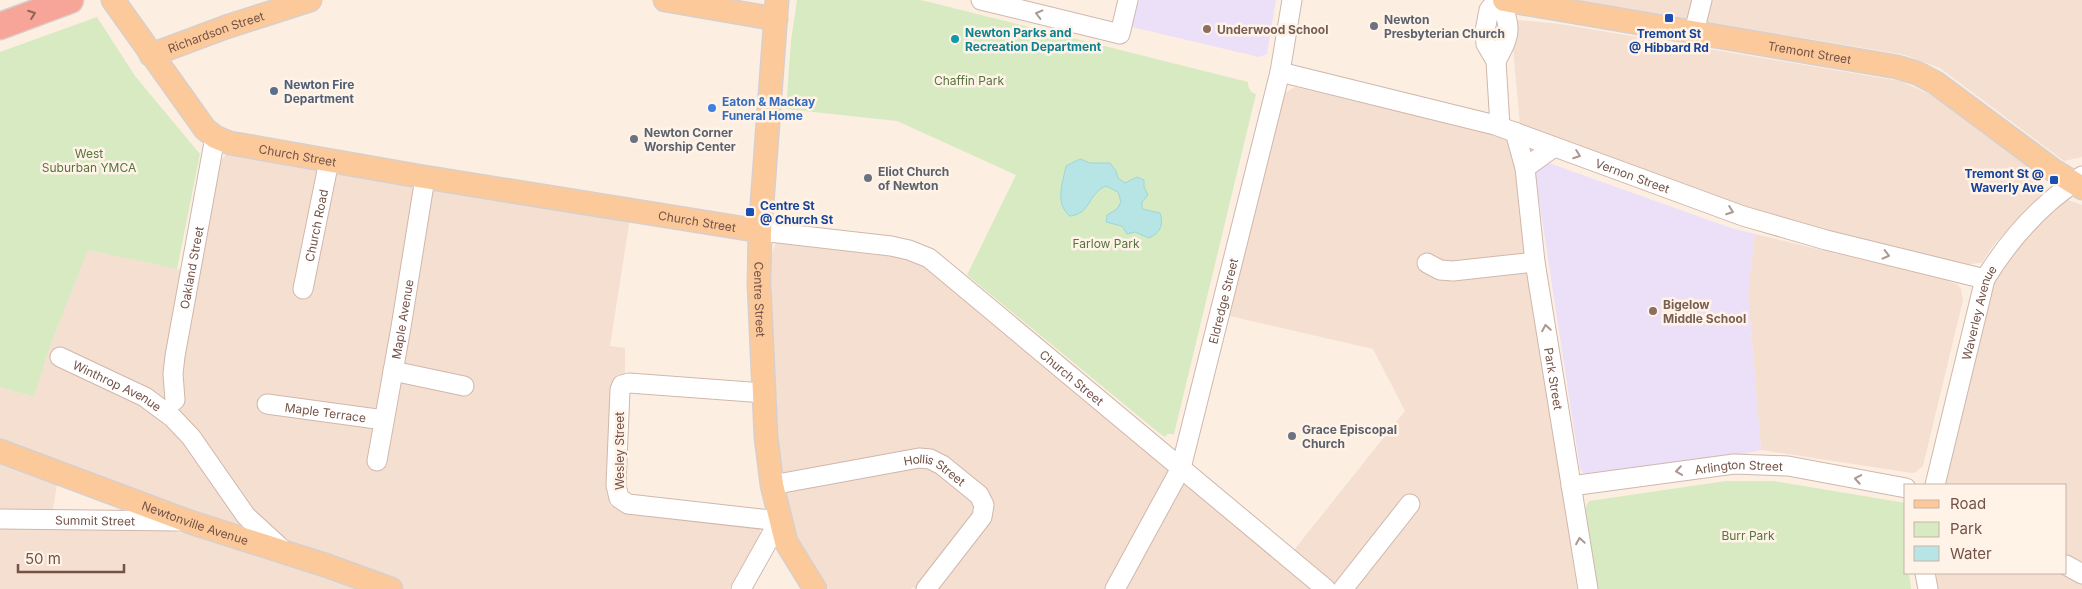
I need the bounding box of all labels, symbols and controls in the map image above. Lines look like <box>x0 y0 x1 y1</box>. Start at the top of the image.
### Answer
street label: Richardson Street <box>166 8 266 56</box>
one-way arrow <box>1035 9 1044 20</box>
one-way arrow <box>27 10 36 20</box>
place label: Newton Presbyterian Church <box>1384 12 1505 41</box>
marker: Tremont St @ Hibbard Rd <box>1663 12 1675 24</box>
marker: Newton Presbyterian Church <box>1368 20 1380 32</box>
place label: Underwood School <box>1217 22 1328 37</box>
marker: Underwood School <box>1201 23 1213 35</box>
place label: Newton Parks and Recreation Department <box>965 25 1102 54</box>
place label: Tremont St @ Hibbard Rd <box>1629 26 1709 55</box>
marker: Newton Parks and Recreation Department <box>949 33 961 45</box>
street label: Tremont Street <box>1767 38 1853 67</box>
park label: Chaffin Park <box>934 73 1004 88</box>
place label: Newton Fire Department <box>284 77 355 106</box>
marker: Newton Fire Department <box>268 85 280 97</box>
place label: Eaton & Mackay Funeral Home <box>722 94 816 123</box>
marker: Eaton & Mackay Funeral Home <box>706 102 718 114</box>
place label: Newton Corner Worship Center <box>644 125 736 154</box>
marker: Newton Corner Worship Center <box>628 133 640 145</box>
street label: Church Street <box>258 141 338 169</box>
park label: West Suburban YMCA <box>42 146 136 175</box>
one-way arrow <box>1572 149 1581 159</box>
street label: Vernon Street <box>1593 155 1672 196</box>
place label: Eliot Church of Newton <box>878 164 949 193</box>
place label: Tremont St @ Waverly Ave <box>1965 166 2044 195</box>
marker: Eliot Church of Newton <box>862 172 874 184</box>
marker: Tremont St @ Waverly Ave <box>2048 174 2060 186</box>
street label: Church Road <box>301 188 331 263</box>
place label: Centre St @ Church St <box>760 198 834 227</box>
marker: Centre St @ Church St <box>744 206 756 218</box>
one-way arrow <box>1725 206 1733 216</box>
street label: Church Street <box>657 207 737 235</box>
street label: Oakland Street <box>176 225 206 310</box>
park label: Farlow Park <box>1072 236 1140 251</box>
one-way arrow <box>1882 249 1891 260</box>
street label: Eldredge Street <box>1205 256 1241 345</box>
street label: Centre Street <box>751 262 769 337</box>
street label: Waverley Avenue <box>1958 262 1999 361</box>
street label: Maple Avenue <box>388 278 416 360</box>
place label: Bigelow Middle School <box>1663 297 1746 326</box>
marker: Bigelow Middle School <box>1647 305 1659 317</box>
one-way arrow <box>1542 324 1552 333</box>
street label: Church Street <box>1037 346 1107 408</box>
street label: Park Street <box>1541 346 1566 411</box>
street label: Winthrop Avenue <box>71 357 165 414</box>
street label: Maple Terrace <box>284 399 367 425</box>
street label: Wesley Street <box>612 412 627 490</box>
place label: Grace Episcopal Church <box>1302 422 1397 451</box>
marker: Grace Episcopal Church <box>1286 430 1298 442</box>
street label: Hollis Street <box>902 451 969 489</box>
street label: Arlington Street <box>1694 456 1783 477</box>
one-way arrow <box>1675 466 1684 476</box>
one-way arrow <box>1853 474 1862 484</box>
legend <box>1904 484 2067 574</box>
text: Road <box>1950 494 1986 513</box>
street label: Newtonville Avenue <box>140 497 250 548</box>
street label: Summit Street <box>55 512 135 528</box>
text: Park <box>1950 519 1983 538</box>
park label: Burr Park <box>1721 528 1775 543</box>
one-way arrow <box>1575 536 1586 544</box>
scale bar <box>18 542 124 574</box>
text: Water <box>1950 544 1992 563</box>
text: 50 m <box>25 549 61 568</box>

